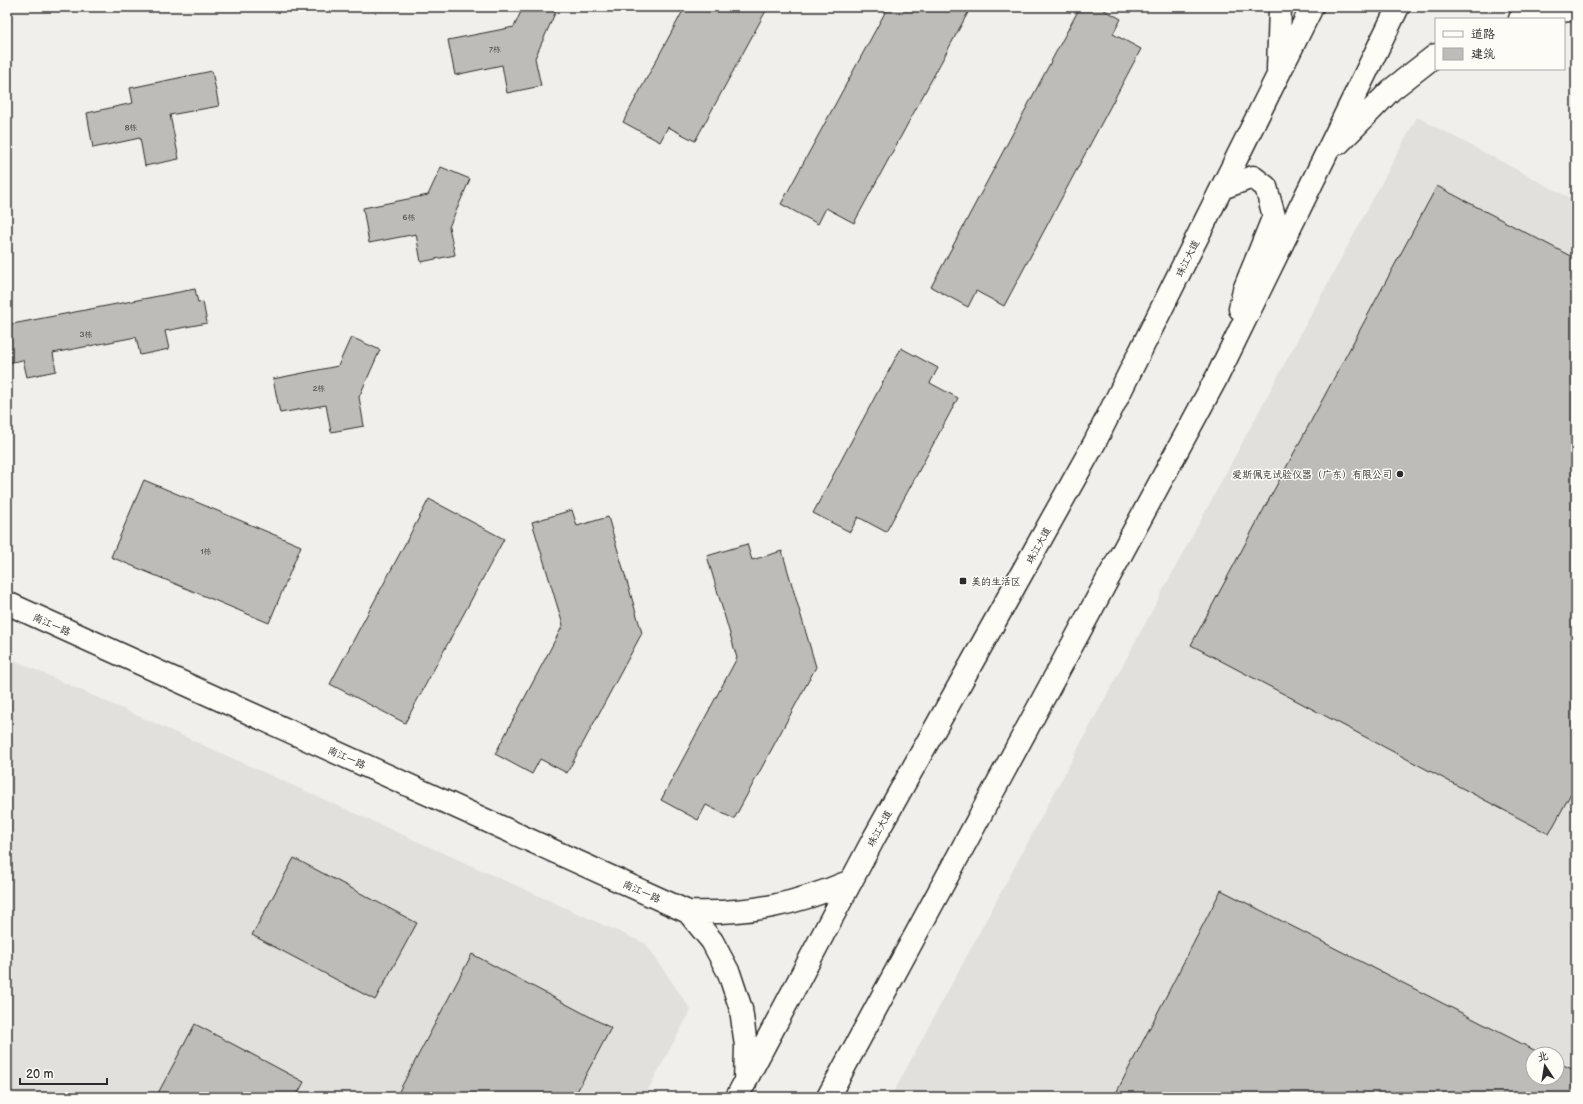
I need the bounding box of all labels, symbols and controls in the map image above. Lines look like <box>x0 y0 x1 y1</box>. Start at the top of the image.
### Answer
legend <box>1435 18 1565 70</box>
text: 道路 <box>1471 27 1495 42</box>
house number: 7栋 <box>489 45 501 54</box>
text: 建筑 <box>1471 47 1495 62</box>
house number: 8栋 <box>125 123 137 132</box>
house number: 6栋 <box>403 213 415 222</box>
street label: 珠江大道 <box>1173 238 1202 279</box>
house number: 3栋 <box>80 330 92 339</box>
house number: 2栋 <box>313 384 325 393</box>
place label: 爱斯佩克试验仪器（广东）有限公司 <box>1232 469 1392 481</box>
marker: 爱斯佩克试验仪器（广东）有限公司 <box>1395 469 1405 479</box>
street label: 珠江大道 <box>1024 525 1054 566</box>
house number: 1栋 <box>200 547 212 556</box>
marker: 美的生活区 <box>958 576 968 586</box>
place label: 美的生活区 <box>971 576 1021 588</box>
street label: 南江一路 <box>31 611 72 639</box>
street label: 南江一路 <box>326 744 367 772</box>
street label: 珠江大道 <box>865 808 895 849</box>
street label: 南江一路 <box>621 878 662 906</box>
north arrow <box>1525 1046 1565 1086</box>
text: 北 <box>1536 1049 1550 1064</box>
scale bar <box>20 1060 107 1086</box>
text: 20 m <box>26 1067 53 1082</box>

